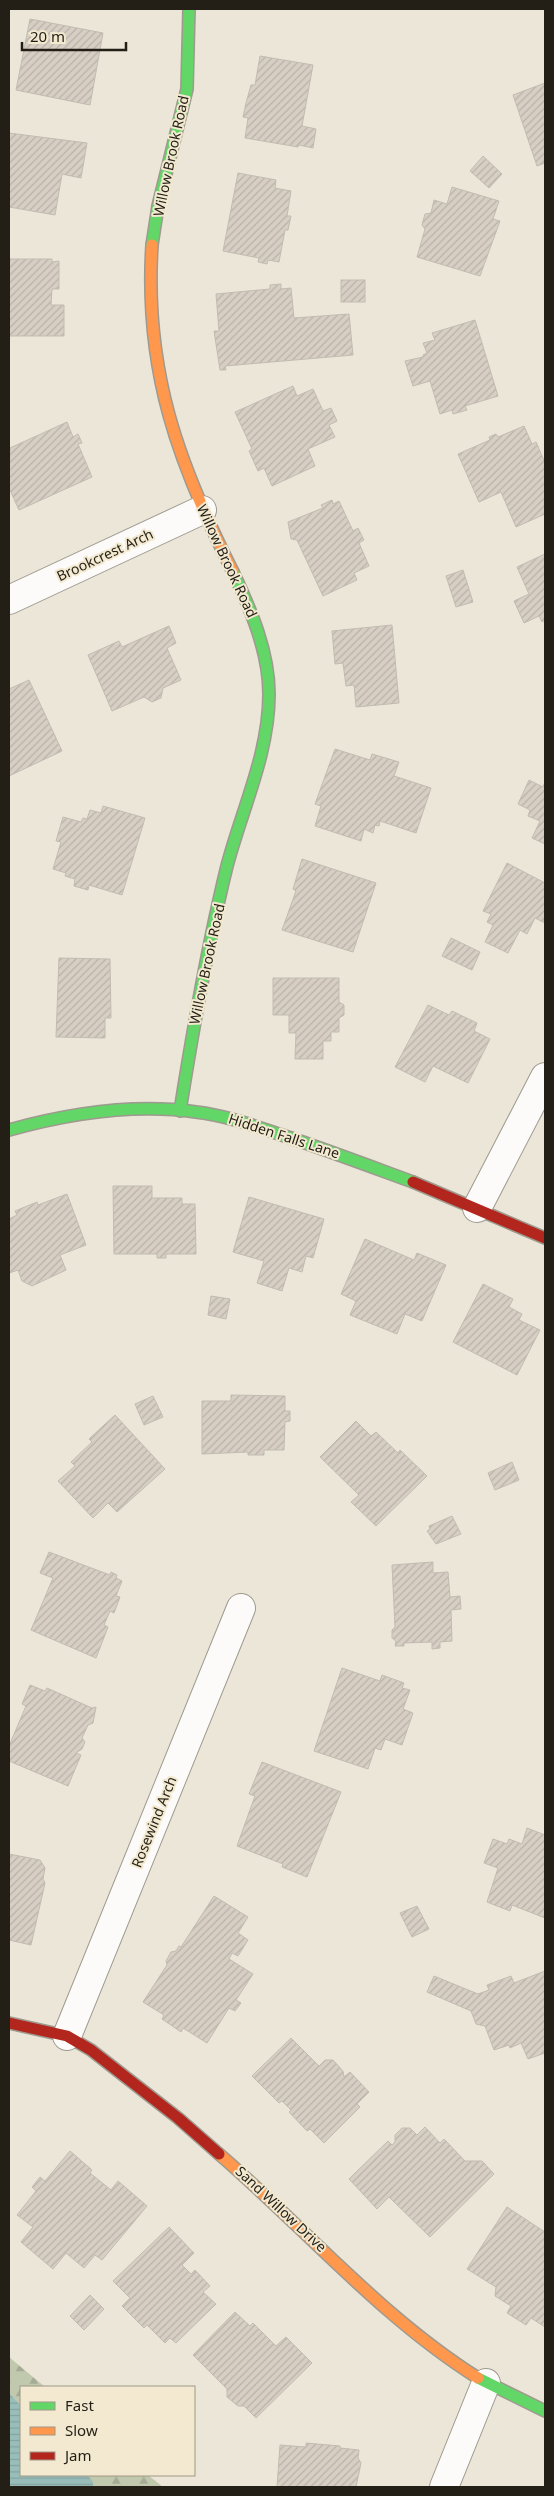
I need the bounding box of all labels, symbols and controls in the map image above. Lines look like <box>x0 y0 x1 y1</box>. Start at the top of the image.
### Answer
scale bar <box>22 20 126 52</box>
text: 20 m <box>30 26 65 46</box>
street label: Willow Brook Road <box>148 94 193 218</box>
street label: Willow Brook Road <box>193 501 262 621</box>
street label: Brookcrest Arch <box>53 524 156 585</box>
street label: Willow Brook Road <box>184 902 229 1026</box>
street label: Hidden Falls Lane <box>226 1109 342 1162</box>
street label: Rosewind Arch <box>127 1773 180 1870</box>
street label: Sand Willow Drive <box>232 2162 331 2256</box>
legend <box>20 2386 195 2476</box>
text: Fast <box>65 2395 94 2415</box>
text: Slow <box>65 2420 98 2440</box>
text: Jam <box>63 2445 92 2465</box>

